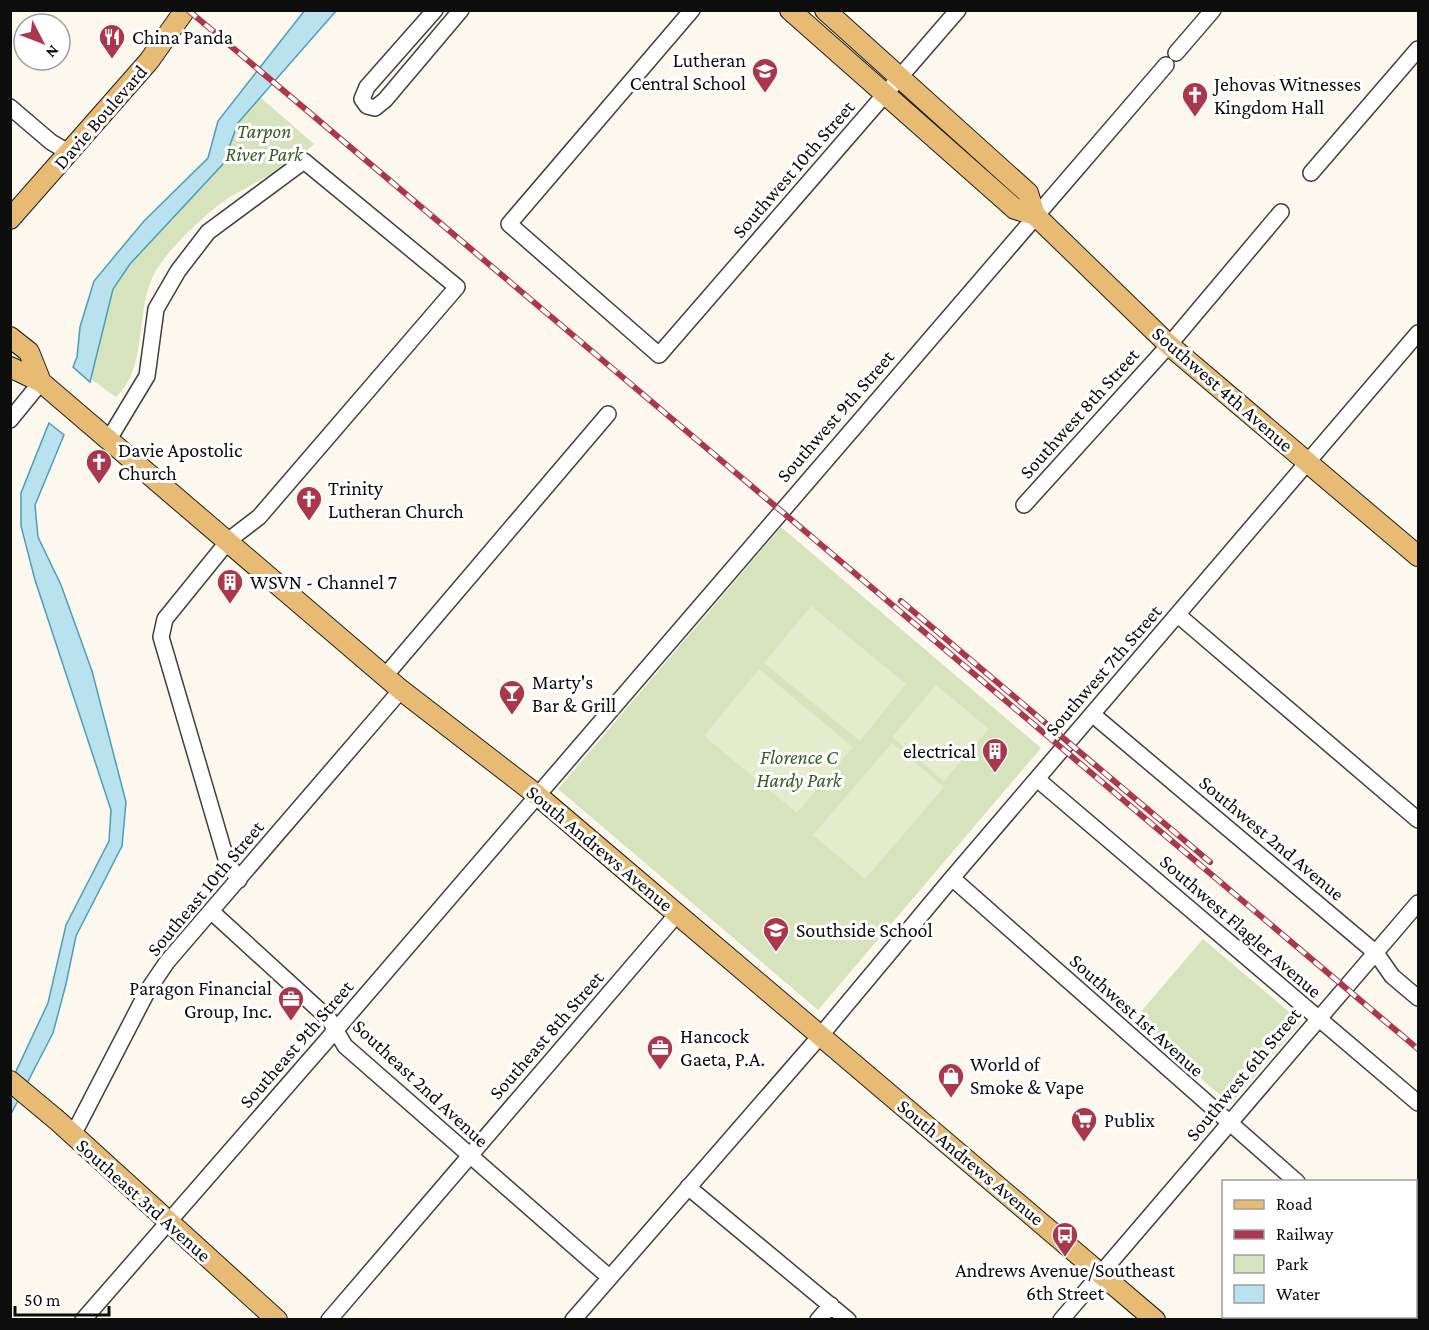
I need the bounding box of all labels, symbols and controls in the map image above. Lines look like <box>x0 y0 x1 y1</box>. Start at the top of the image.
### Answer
north arrow <box>12 12 72 72</box>
restaurant icon: China Panda <box>97 22 127 60</box>
place label: China Panda <box>132 26 233 48</box>
text: N <box>43 42 63 62</box>
place label: Lutheran Central School <box>630 49 746 94</box>
school or university icon: Lutheran Central School <box>750 56 780 94</box>
street label: Davie Boulevard <box>49 60 151 173</box>
place label: Jehovas Witnesses Kingdom Hall <box>1212 73 1361 119</box>
church icon: Jehovas Witnesses Kingdom Hall <box>1180 80 1210 118</box>
street label: Southwest 10th Street <box>727 96 859 242</box>
park label: Tarpon River Park <box>225 120 304 165</box>
street label: Southwest 4th Avenue <box>1148 322 1298 456</box>
street label: Southwest 8th Street <box>1015 343 1143 483</box>
street label: Southwest 9th Street <box>772 346 898 486</box>
place label: Davie Apostolic Church <box>118 439 243 484</box>
church icon: Davie Apostolic Church <box>84 447 114 485</box>
place label: Trinity Lutheran Church <box>328 477 464 522</box>
church icon: Trinity Lutheran Church <box>294 484 324 522</box>
building icon: WSVN - Channel 7 <box>215 567 245 605</box>
place label: WSVN - Channel 7 <box>250 571 397 593</box>
street label: Southwest 7th Street <box>1040 600 1166 740</box>
place label: Marty's Bar & Grill <box>532 671 616 716</box>
bar icon: Marty's Bar & Grill <box>497 678 527 716</box>
building icon: electrical <box>980 736 1010 774</box>
place label: electrical <box>903 740 976 762</box>
park label: Florence C Hardy Park <box>756 746 843 792</box>
street label: Southwest 2nd Avenue <box>1195 771 1349 905</box>
street label: South Andrews Avenue <box>522 780 678 916</box>
street label: Southeast 10th Street <box>142 816 268 960</box>
street label: Southwest Flagler Avenue <box>1155 850 1326 1003</box>
school or university icon: Southside School <box>761 915 791 953</box>
place label: Southside School <box>796 919 933 941</box>
street label: Southwest 1st Avenue <box>1066 949 1209 1081</box>
street label: Southeast 8th Street <box>485 966 608 1103</box>
street label: Southeast 9th Street <box>235 976 358 1112</box>
place label: Paragon Financial Group, Inc. <box>129 977 272 1023</box>
office icon: Paragon Financial Group, Inc. <box>276 984 306 1022</box>
street label: Southwest 6th Street <box>1181 1003 1305 1145</box>
street label: Southeast 2nd Avenue <box>349 1015 493 1152</box>
place label: Hancock Gaeta, P.A. <box>680 1025 765 1070</box>
office icon: Hancock Gaeta, P.A. <box>645 1033 675 1071</box>
place label: World of Smoke & Vape <box>970 1053 1084 1099</box>
shop icon: World of Smoke & Vape <box>936 1061 966 1099</box>
street label: South Andrews Avenue <box>893 1094 1049 1230</box>
supermarket icon: Publix <box>1069 1105 1099 1143</box>
place label: Publix <box>1104 1109 1155 1131</box>
street label: Southeast 3rd Avenue <box>72 1134 216 1266</box>
legend <box>1222 1180 1417 1318</box>
text: Road <box>1276 1194 1313 1214</box>
bus stop icon: Andrews Avenue/Southeast 6th Street <box>1050 1220 1080 1258</box>
text: Railway <box>1276 1224 1334 1244</box>
text: Park <box>1276 1254 1308 1274</box>
place label: Andrews Avenue/Southeast 6th Street <box>955 1259 1175 1304</box>
scale bar <box>15 1279 110 1317</box>
text: Water <box>1276 1284 1321 1304</box>
text: 50 m <box>24 1290 61 1310</box>

